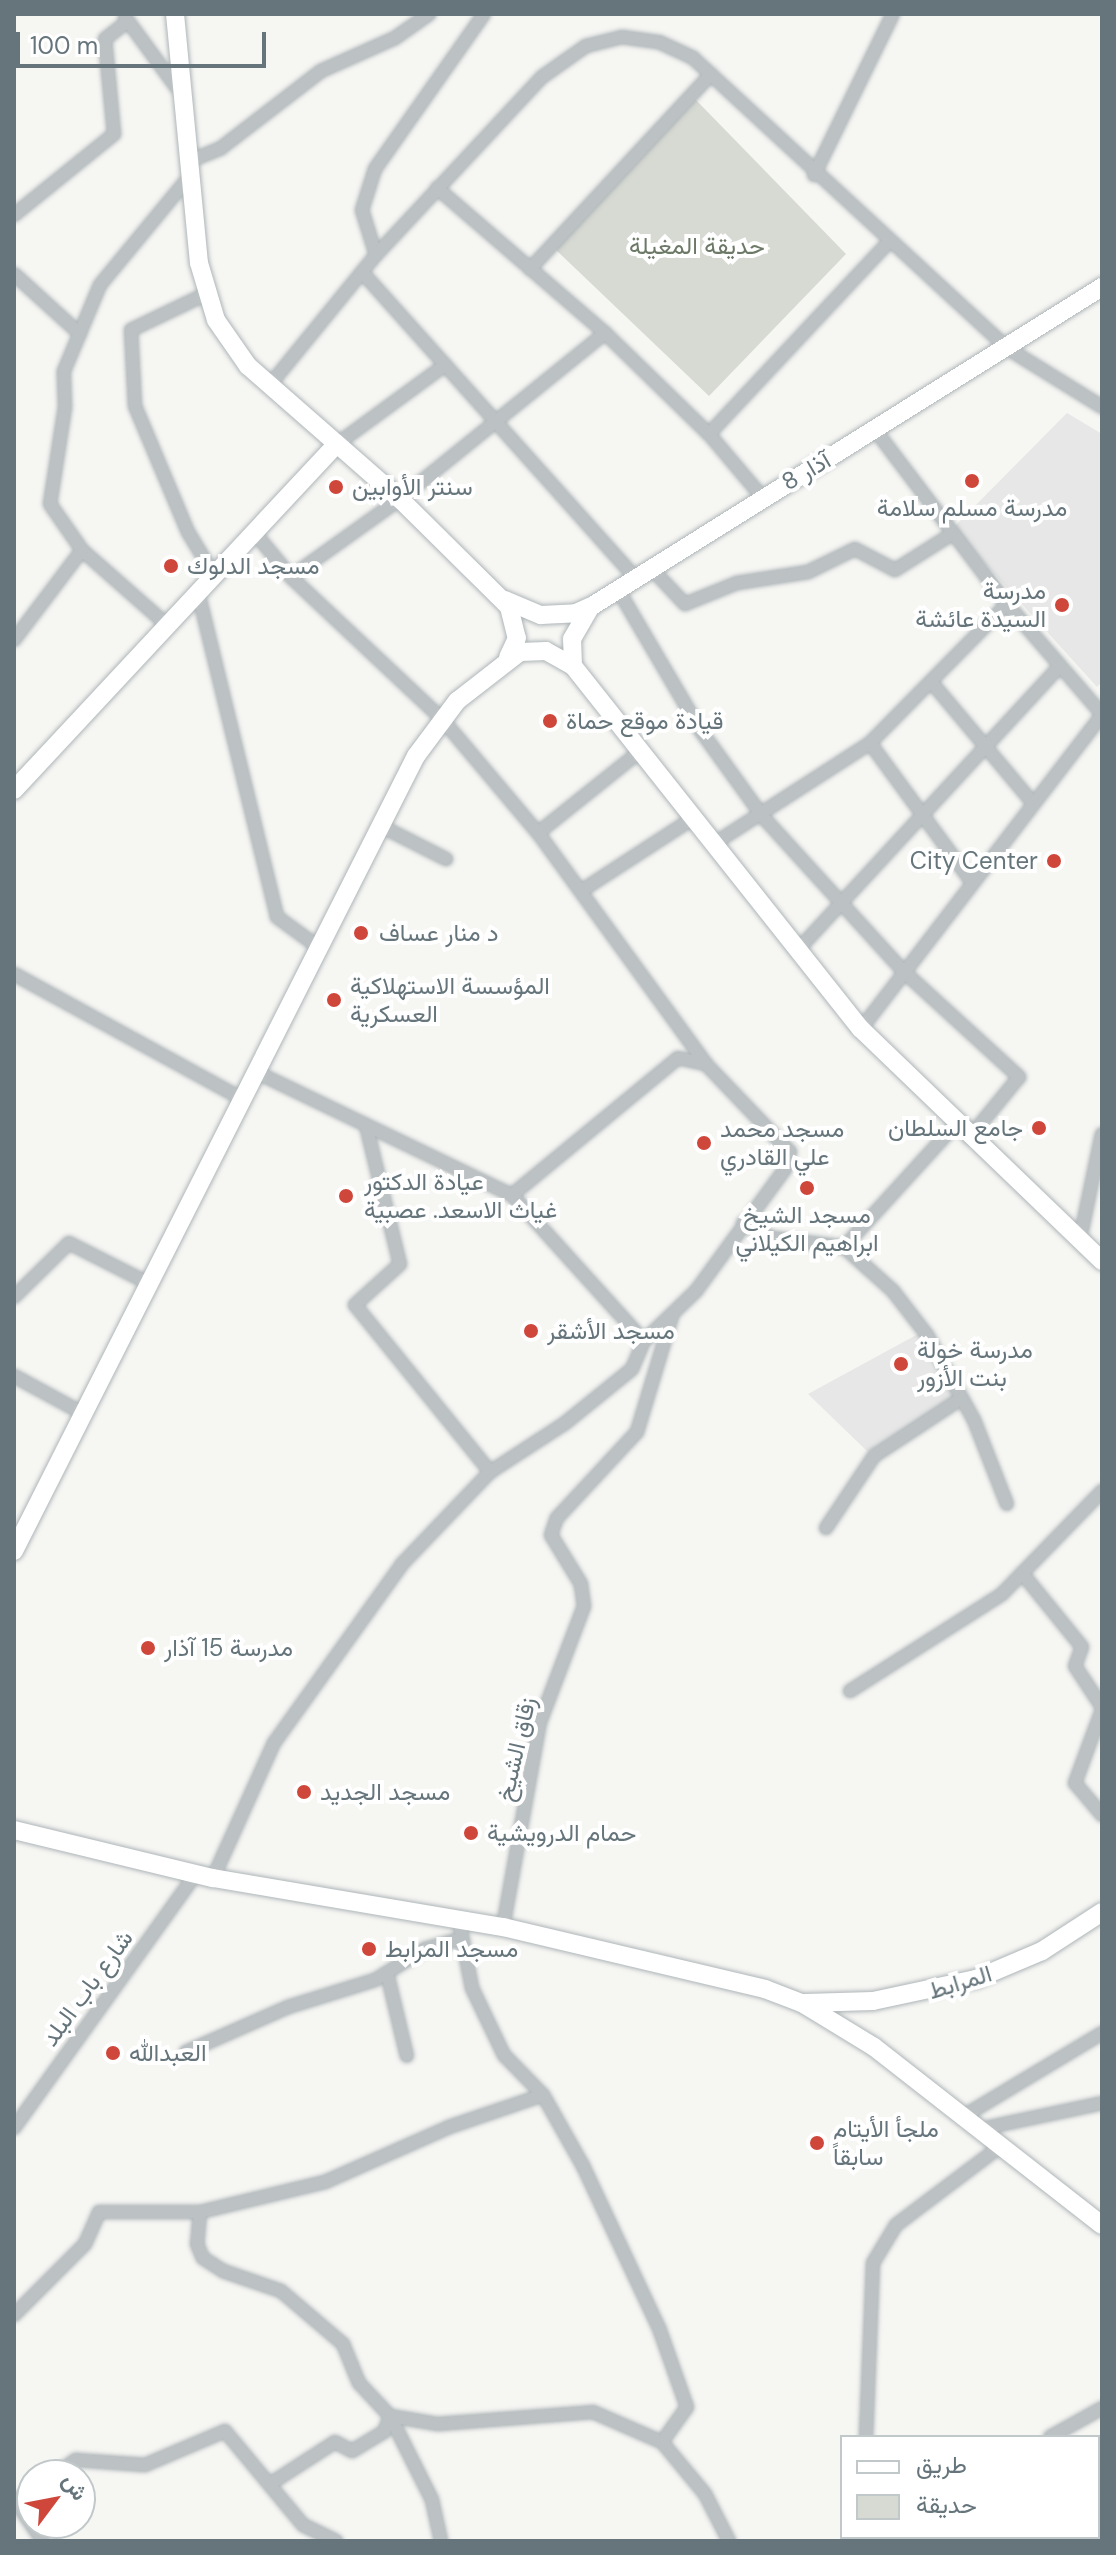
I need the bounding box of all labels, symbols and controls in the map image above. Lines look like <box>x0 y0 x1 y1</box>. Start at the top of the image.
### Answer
scale bar <box>20 16 270 66</box>
text: 100 m <box>30 30 98 61</box>
park label: حديقة المغيلة <box>629 232 765 260</box>
street label: 8 آذار <box>776 446 836 496</box>
marker: مدرسة مسلم سلامة <box>963 472 981 490</box>
place label: سنتر الأوابين <box>352 473 473 501</box>
marker: سنتر الأوابين <box>327 478 345 496</box>
place label: مدرسة مسلم سلامة <box>877 494 1067 522</box>
place label: مسجد الدلوك <box>187 552 320 580</box>
marker: مسجد الدلوك <box>162 557 180 575</box>
place label: مدرسة السيدة عائشة <box>915 577 1046 633</box>
marker: مدرسة السيدة عائشة <box>1053 596 1071 614</box>
place label: قيادة موقع حماة <box>566 707 724 735</box>
marker: قيادة موقع حماة <box>541 712 559 730</box>
place label: City Center <box>910 847 1038 875</box>
marker: City Center <box>1045 852 1063 870</box>
place label: د منار عساف <box>379 919 498 947</box>
marker: د منار عساف <box>350 922 372 944</box>
place label: المؤسسة الاستهلاكية العسكرية <box>350 972 550 1028</box>
marker: المؤسسة الاستهلاكية العسكرية <box>325 991 343 1009</box>
place label: جامع السلطان <box>888 1114 1023 1142</box>
place label: مسجد محمد علي القادري <box>720 1115 844 1171</box>
marker: جامع السلطان <box>1030 1119 1048 1137</box>
marker: مسجد محمد علي القادري <box>695 1134 713 1152</box>
place label: عيادة الدكتور غياث الاسعد. عصبية <box>364 1168 557 1224</box>
marker: مسجد الشيخ ابراهيم الكيلاني <box>798 1179 816 1197</box>
marker: عيادة الدكتور غياث الاسعد. عصبية <box>335 1185 357 1207</box>
place label: مسجد الشيخ ابراهيم الكيلاني <box>735 1201 879 1257</box>
place label: مسجد الأشقر <box>547 1317 675 1345</box>
marker: مسجد الأشقر <box>522 1322 540 1340</box>
place label: مدرسة خولة بنت الأزور <box>917 1336 1033 1392</box>
marker: مدرسة خولة بنت الأزور <box>892 1355 910 1373</box>
place label: مدرسة 15 آذار <box>164 1634 293 1662</box>
marker: مدرسة 15 آذار <box>139 1639 157 1657</box>
street label: زقاق الشيخ <box>490 1694 542 1804</box>
place label: مسجد الجديد <box>320 1778 450 1806</box>
marker: مسجد الجديد <box>295 1783 313 1801</box>
place label: حمام الدرويشية <box>487 1819 636 1847</box>
marker: حمام الدرويشية <box>462 1824 480 1842</box>
street label: شارع باب البلد <box>35 1924 139 2052</box>
place label: مسجد المرابط <box>385 1935 518 1963</box>
marker: مسجد المرابط <box>360 1940 378 1958</box>
street label: المرابط <box>925 1959 995 2005</box>
place label: العبدالله <box>129 2039 207 2067</box>
marker: العبدالله <box>104 2044 122 2062</box>
place label: ملجأ الأيتام سابقاً <box>833 2115 939 2171</box>
marker: ملجأ الأيتام سابقاً <box>808 2134 826 2152</box>
legend <box>840 2435 1100 2539</box>
text: طريق <box>916 2449 967 2480</box>
north arrow <box>16 2459 96 2539</box>
text: ش <box>56 2468 94 2506</box>
text: حديقة <box>916 2489 977 2520</box>

